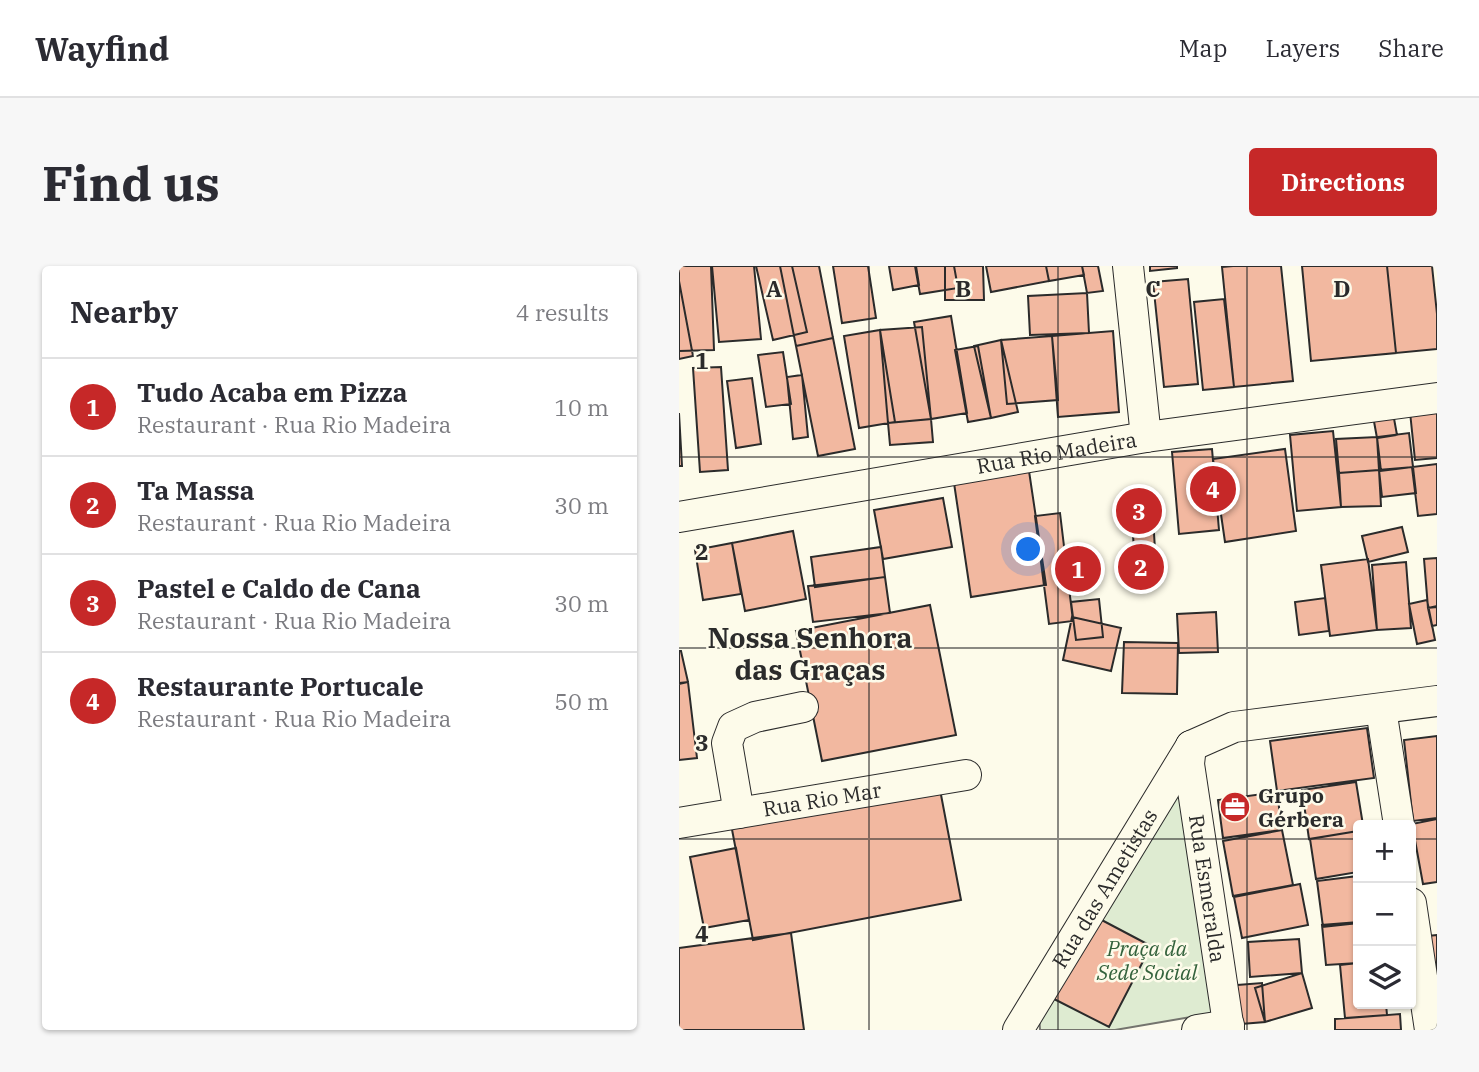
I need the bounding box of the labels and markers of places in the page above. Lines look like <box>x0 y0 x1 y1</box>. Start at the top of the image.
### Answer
pin: 4 <box>1190 463 1236 515</box>
pin: 3 <box>1116 485 1162 537</box>
pin: 2 <box>1118 541 1164 593</box>
pin: 1 <box>1055 543 1101 595</box>
place label: Grupo Gérbera <box>1258 781 1344 833</box>
office icon: Grupo Gérbera <box>1218 790 1252 824</box>

